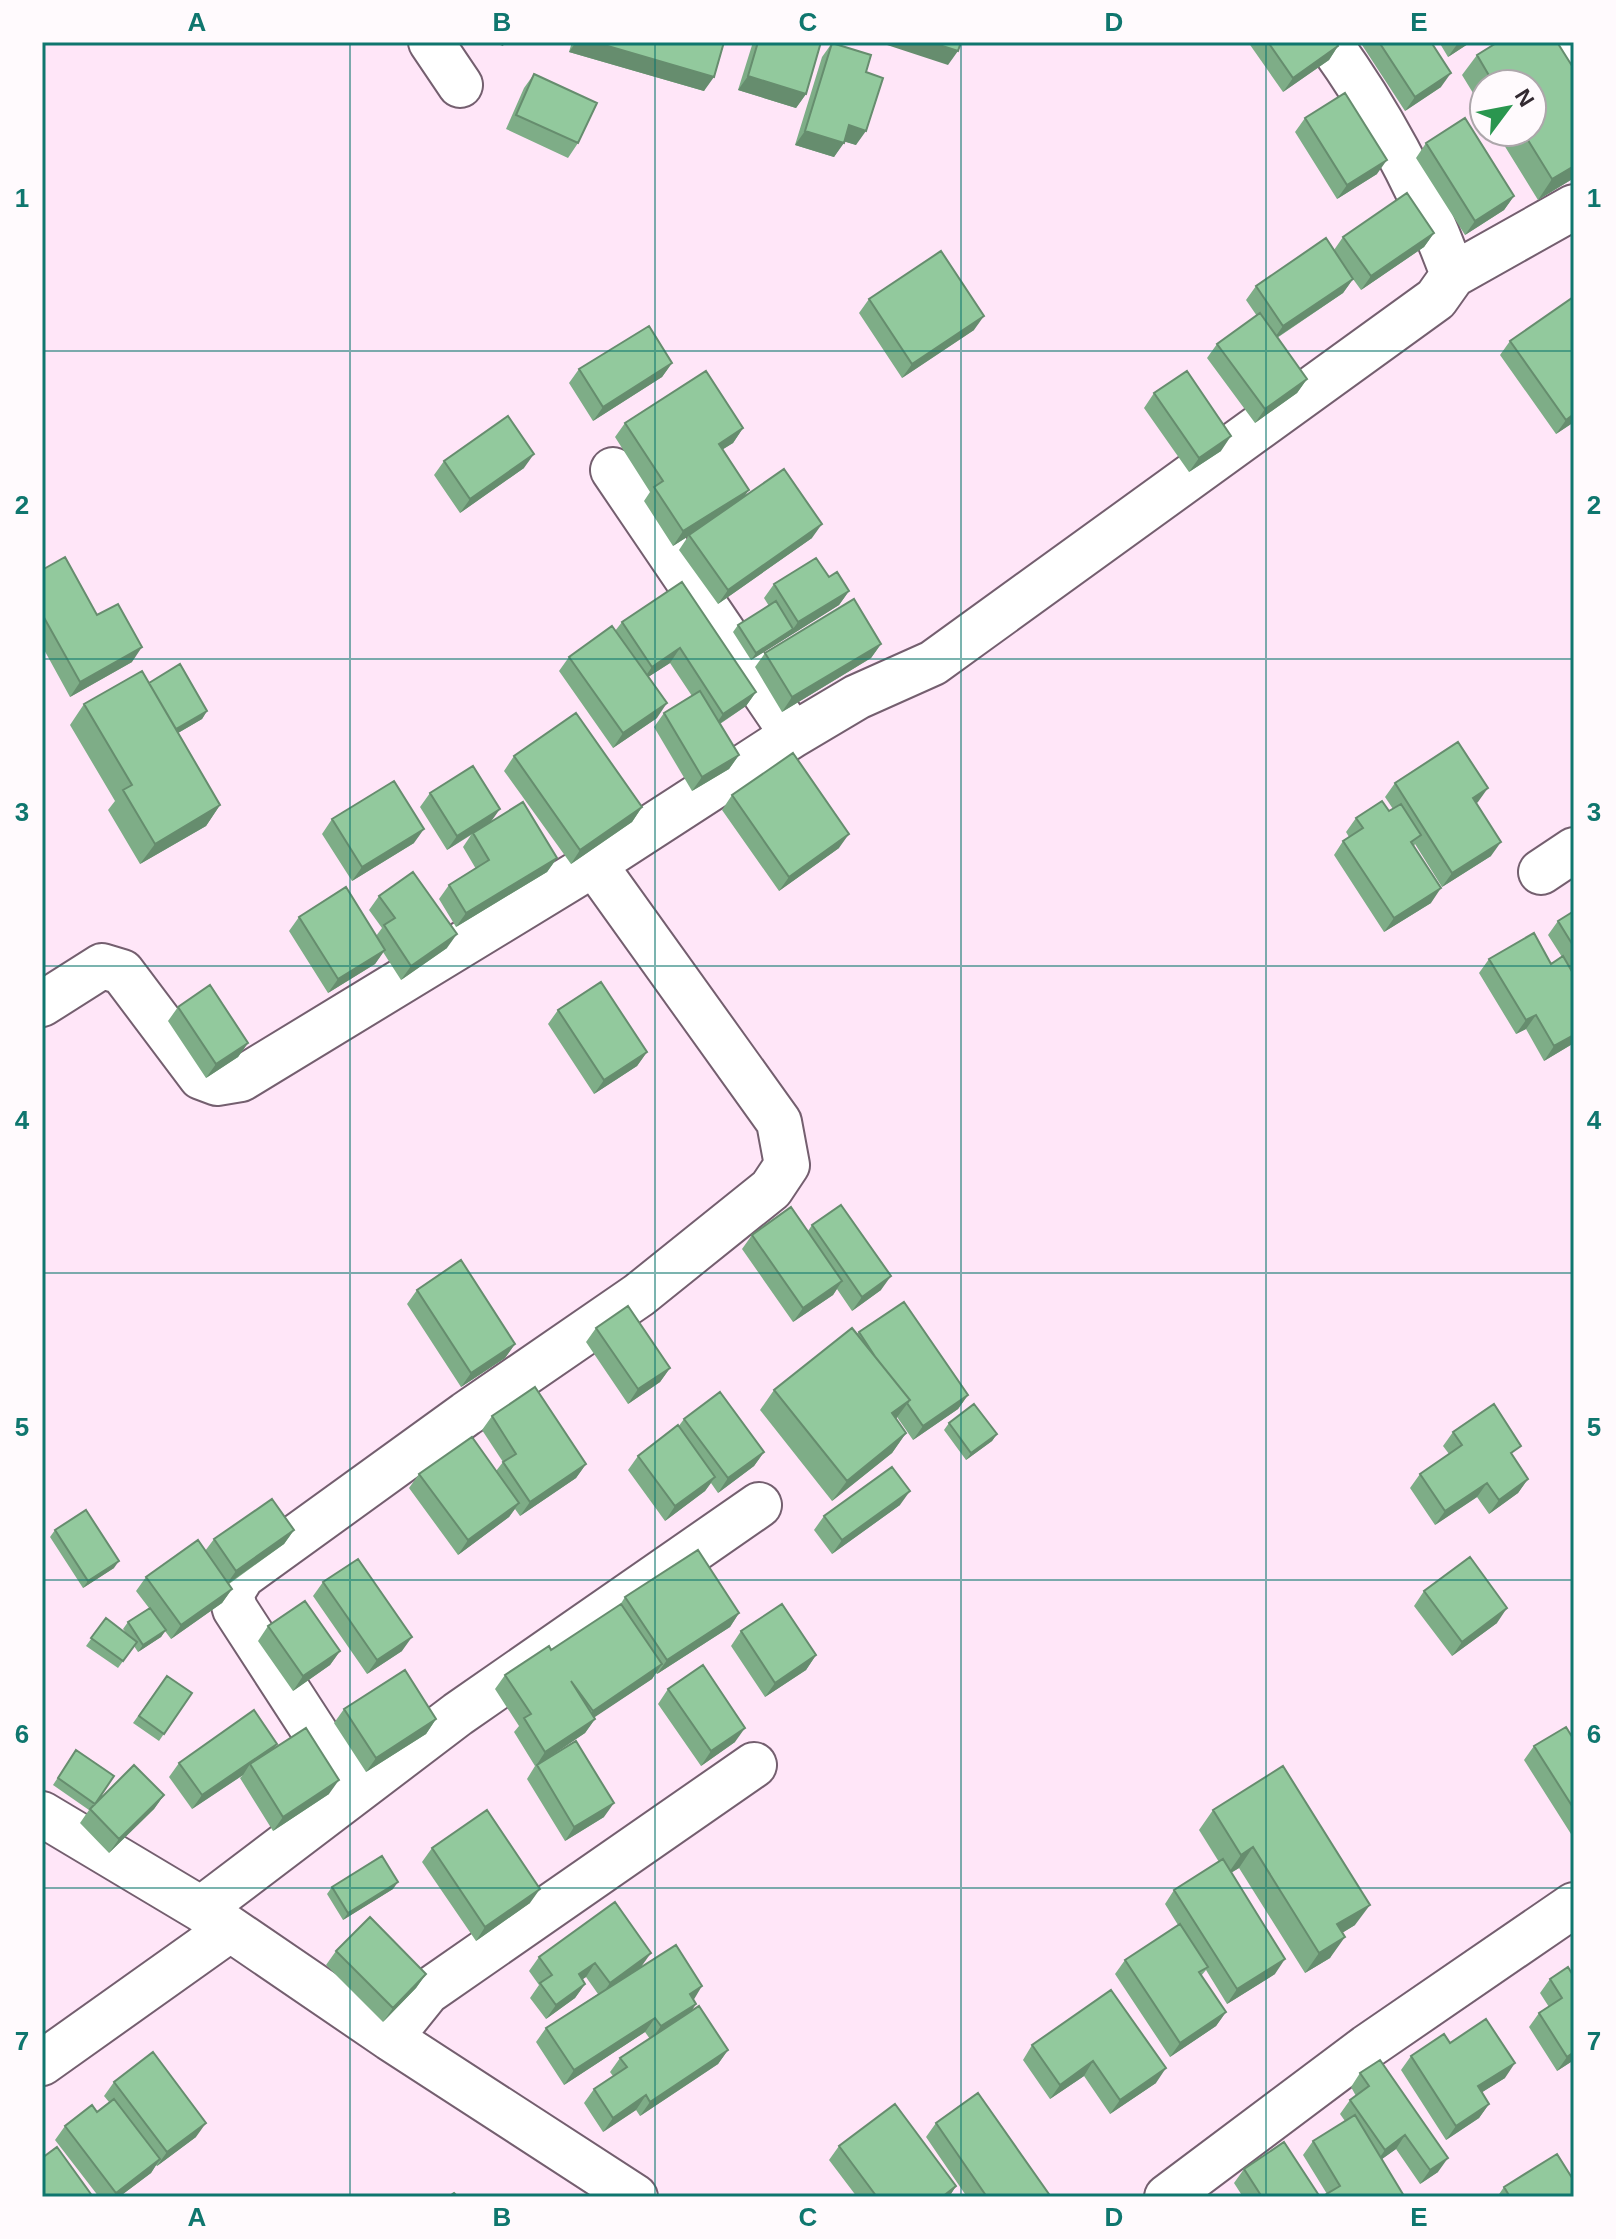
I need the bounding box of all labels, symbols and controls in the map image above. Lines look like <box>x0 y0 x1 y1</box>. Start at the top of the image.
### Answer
text: A <box>188 7 207 37</box>
text: B <box>493 7 511 37</box>
text: C <box>799 7 818 37</box>
text: D <box>1105 7 1123 37</box>
text: E <box>1410 7 1428 37</box>
north arrow <box>1468 68 1548 148</box>
text: N <box>1510 84 1539 111</box>
text: 1 <box>15 183 29 213</box>
text: 1 <box>1587 183 1601 213</box>
text: 2 <box>15 490 29 520</box>
text: 2 <box>1587 490 1601 520</box>
text: 3 <box>15 797 29 827</box>
text: 3 <box>1587 797 1601 827</box>
text: 4 <box>15 1105 30 1135</box>
text: 4 <box>1587 1105 1602 1135</box>
text: 5 <box>15 1412 29 1442</box>
text: 5 <box>1587 1412 1601 1442</box>
text: 6 <box>15 1719 29 1749</box>
text: 6 <box>1587 1719 1601 1749</box>
text: 7 <box>15 2026 29 2056</box>
text: 7 <box>1587 2026 1601 2056</box>
text: A <box>188 2202 207 2232</box>
text: B <box>493 2202 511 2232</box>
text: C <box>799 2202 818 2232</box>
text: D <box>1105 2202 1123 2232</box>
text: E <box>1410 2202 1428 2232</box>

